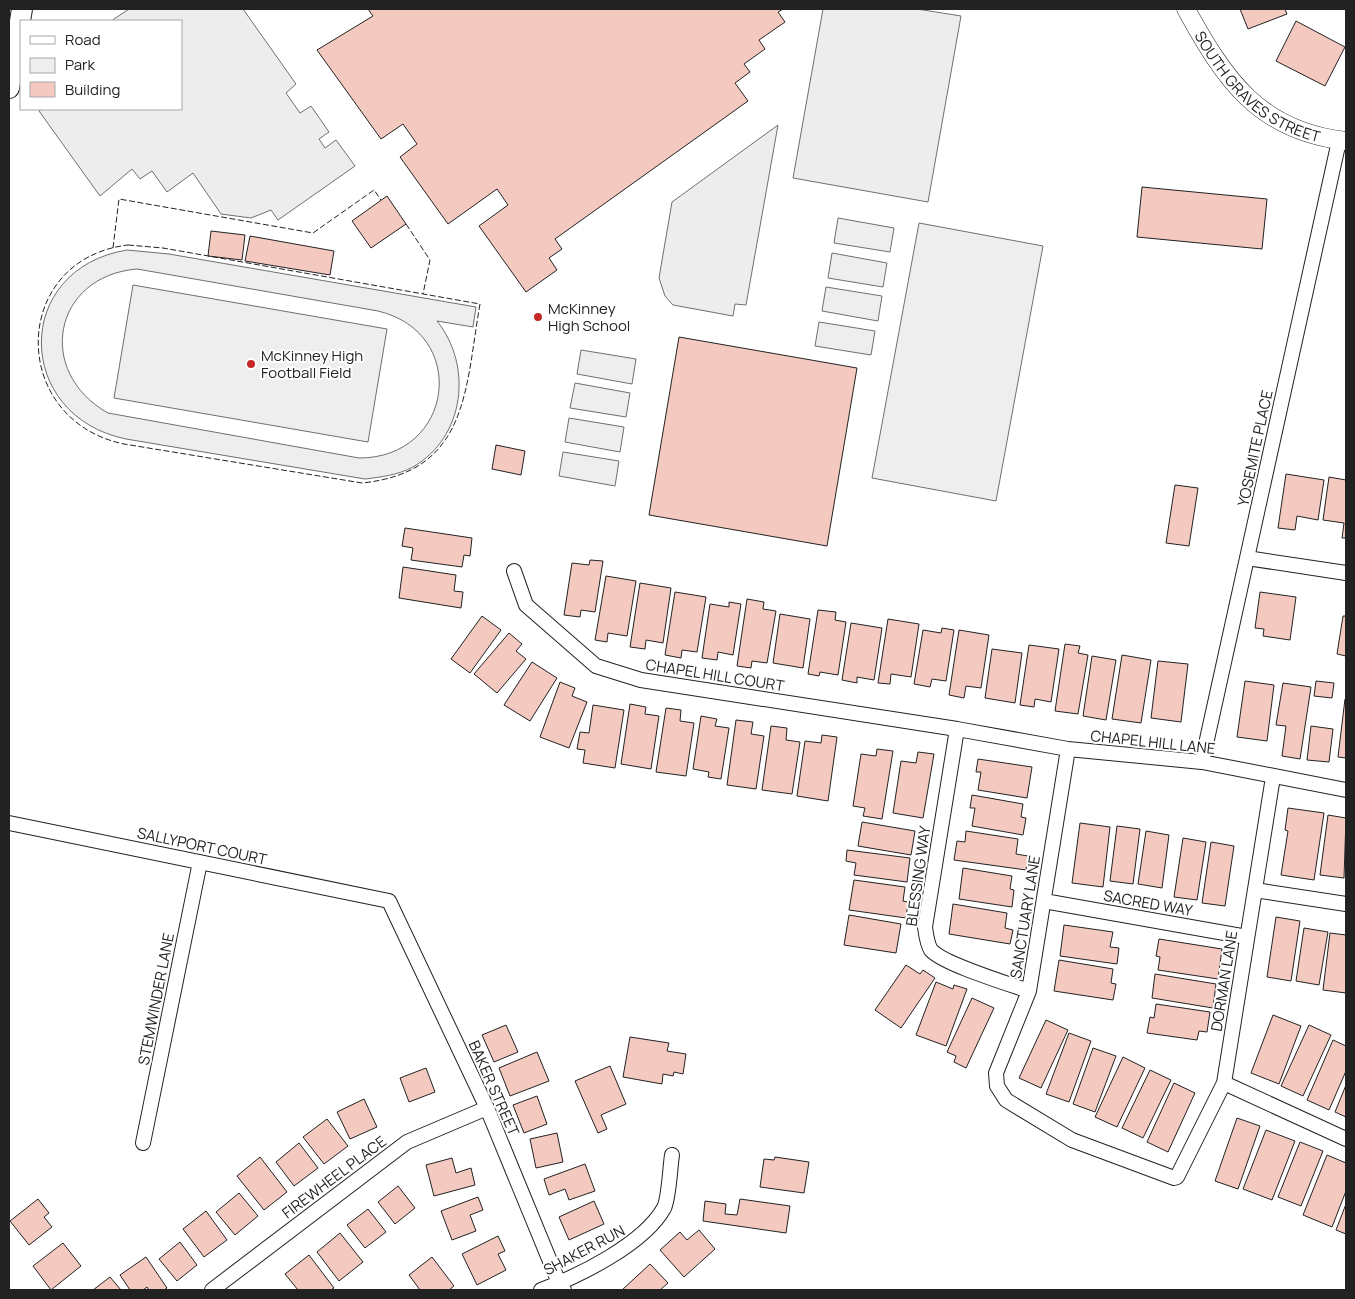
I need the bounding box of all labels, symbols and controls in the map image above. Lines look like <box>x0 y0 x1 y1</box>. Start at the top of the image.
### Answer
legend <box>20 20 182 110</box>
street label: SOUTH GRAVES STREET <box>1190 27 1323 147</box>
text: Road <box>65 29 101 50</box>
text: Park <box>65 54 95 75</box>
text: Building <box>65 79 120 100</box>
place label: McKinney High School <box>548 298 630 336</box>
marker: McKinney High School <box>532 311 544 323</box>
place label: McKinney High Football Field <box>261 345 363 383</box>
marker: McKinney High Football Field <box>245 358 257 370</box>
street label: YOSEMITE PLACE <box>1232 388 1278 508</box>
street label: CHAPEL HILL COURT <box>644 654 786 696</box>
street label: CHAPEL HILL LANE <box>1090 725 1216 759</box>
street label: SALLYPORT COURT <box>135 822 269 870</box>
street label: BLESSING WAY <box>901 824 936 927</box>
street label: SANCTUARY LANE <box>1005 854 1045 980</box>
street label: SACRED WAY <box>1102 885 1195 921</box>
street label: DORMAN LANE <box>1206 929 1242 1033</box>
street label: STEMWINDER LANE <box>133 931 179 1067</box>
street label: BAKER STREET <box>464 1037 524 1139</box>
street label: FIREWHEEL PLACE <box>278 1131 390 1223</box>
street label: SHAKER RUN <box>540 1220 628 1280</box>

